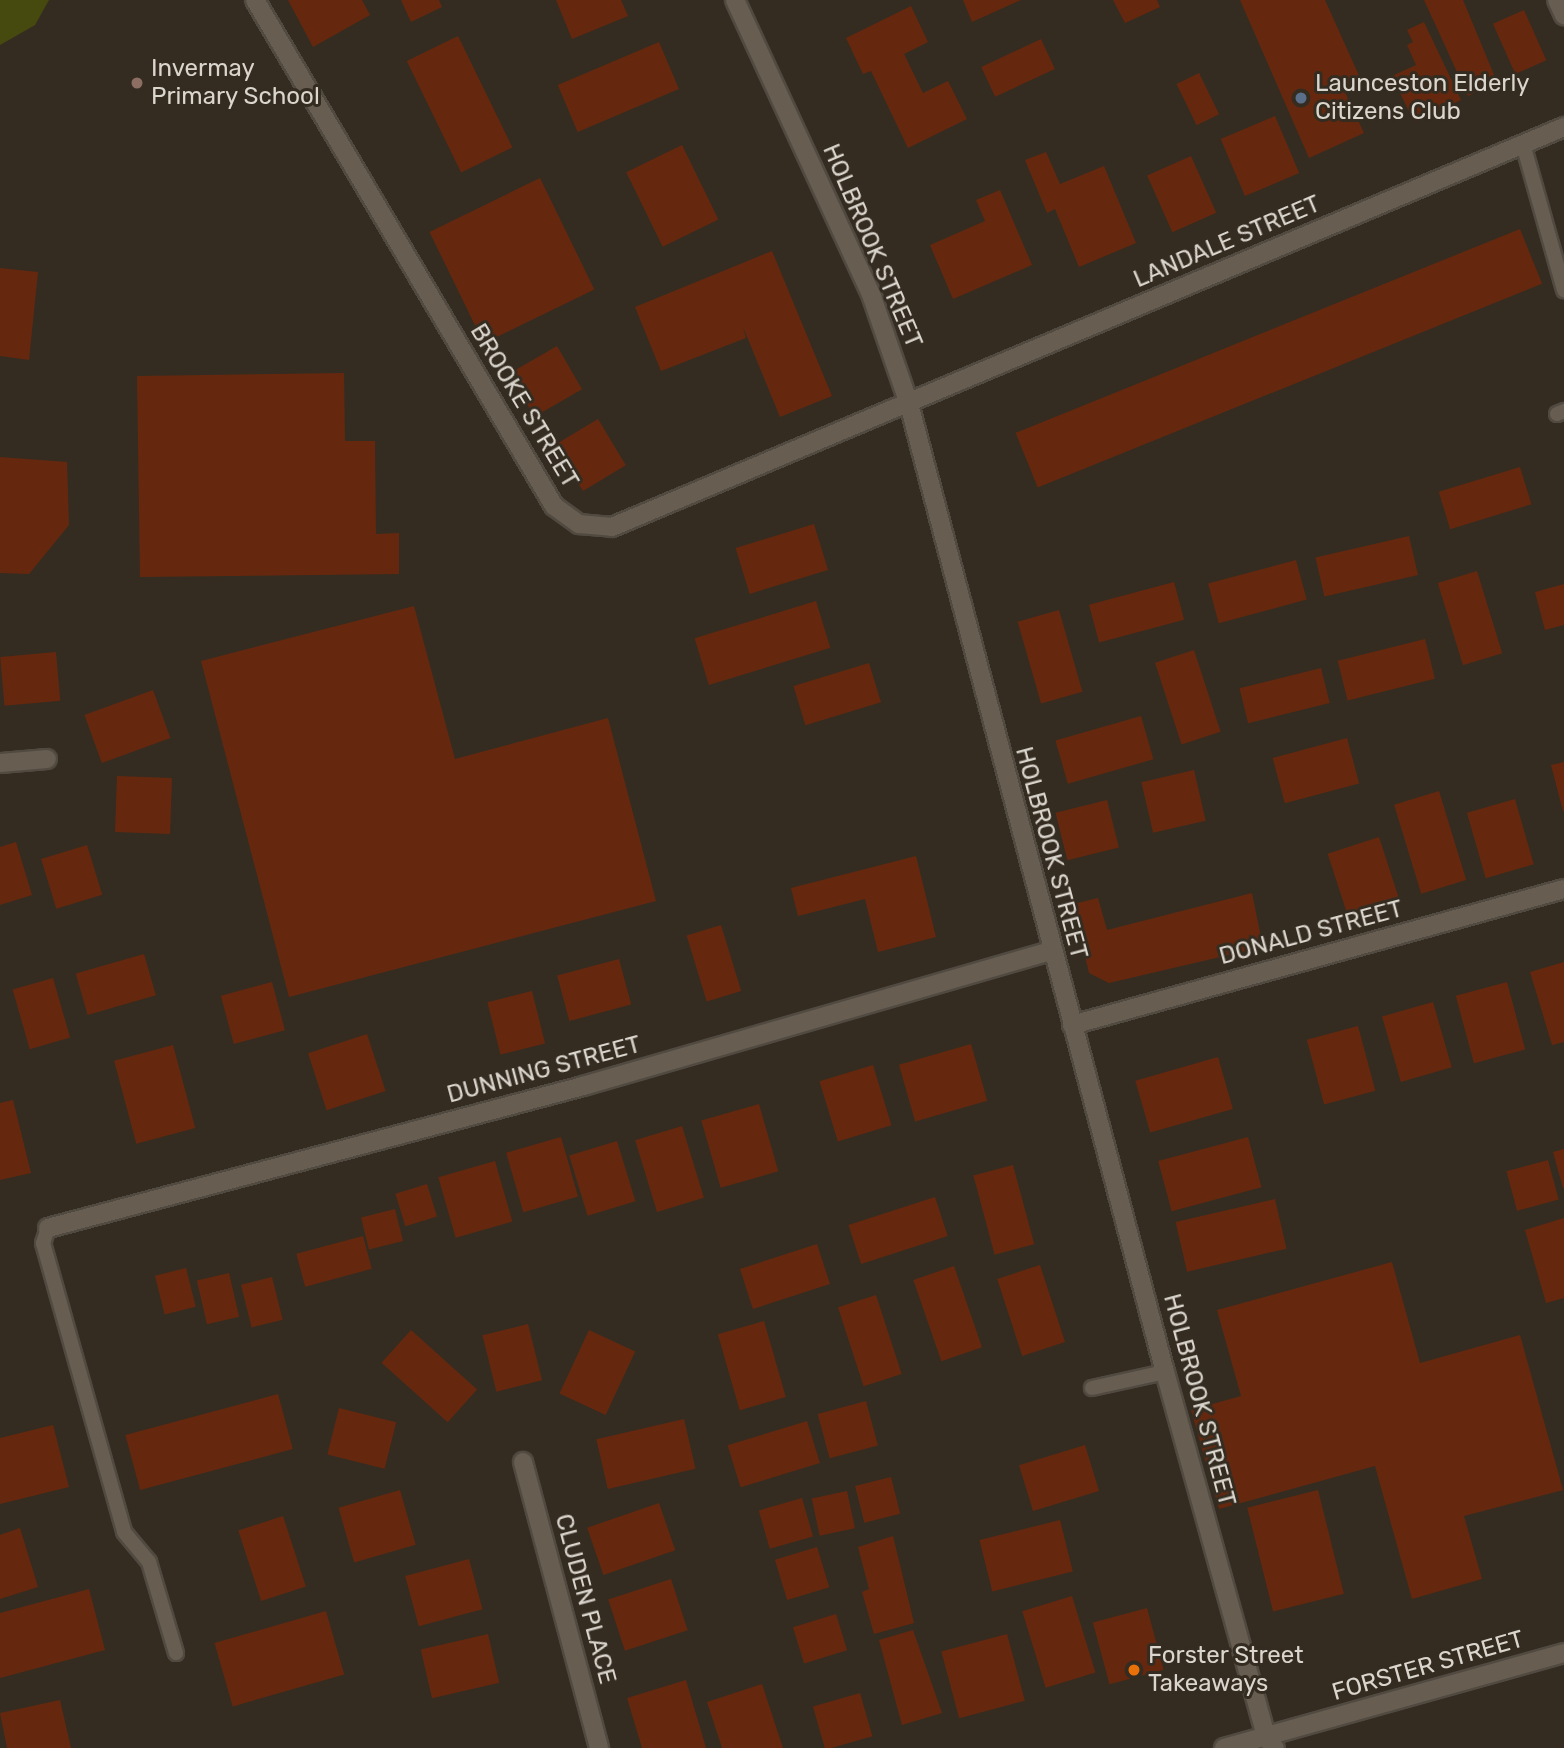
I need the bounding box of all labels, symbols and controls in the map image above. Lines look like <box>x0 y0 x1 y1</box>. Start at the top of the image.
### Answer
place label: Invermay Primary School <box>151 55 320 111</box>
place label: Launceston Elderly Citizens Club <box>1315 70 1530 126</box>
marker: Invermay Primary School <box>129 75 145 91</box>
marker: Launceston Elderly Citizens Club <box>1293 90 1309 106</box>
street label: HOLBROOK STREET <box>816 140 928 352</box>
street label: LANDALE STREET <box>1129 190 1325 294</box>
street label: BROOKE STREET <box>464 319 584 493</box>
street label: HOLBROOK STREET <box>1009 744 1093 962</box>
street label: DONALD STREET <box>1216 895 1406 971</box>
street label: DUNNING STREET <box>444 1030 644 1110</box>
street label: HOLBROOK STREET <box>1157 1291 1241 1509</box>
street label: CLUDEN PLACE <box>548 1511 622 1687</box>
street label: FORSTER STREET <box>1329 1625 1527 1707</box>
place label: Forster Street Takeaways <box>1148 1642 1304 1698</box>
marker: Forster Street Takeaways <box>1126 1662 1142 1678</box>

